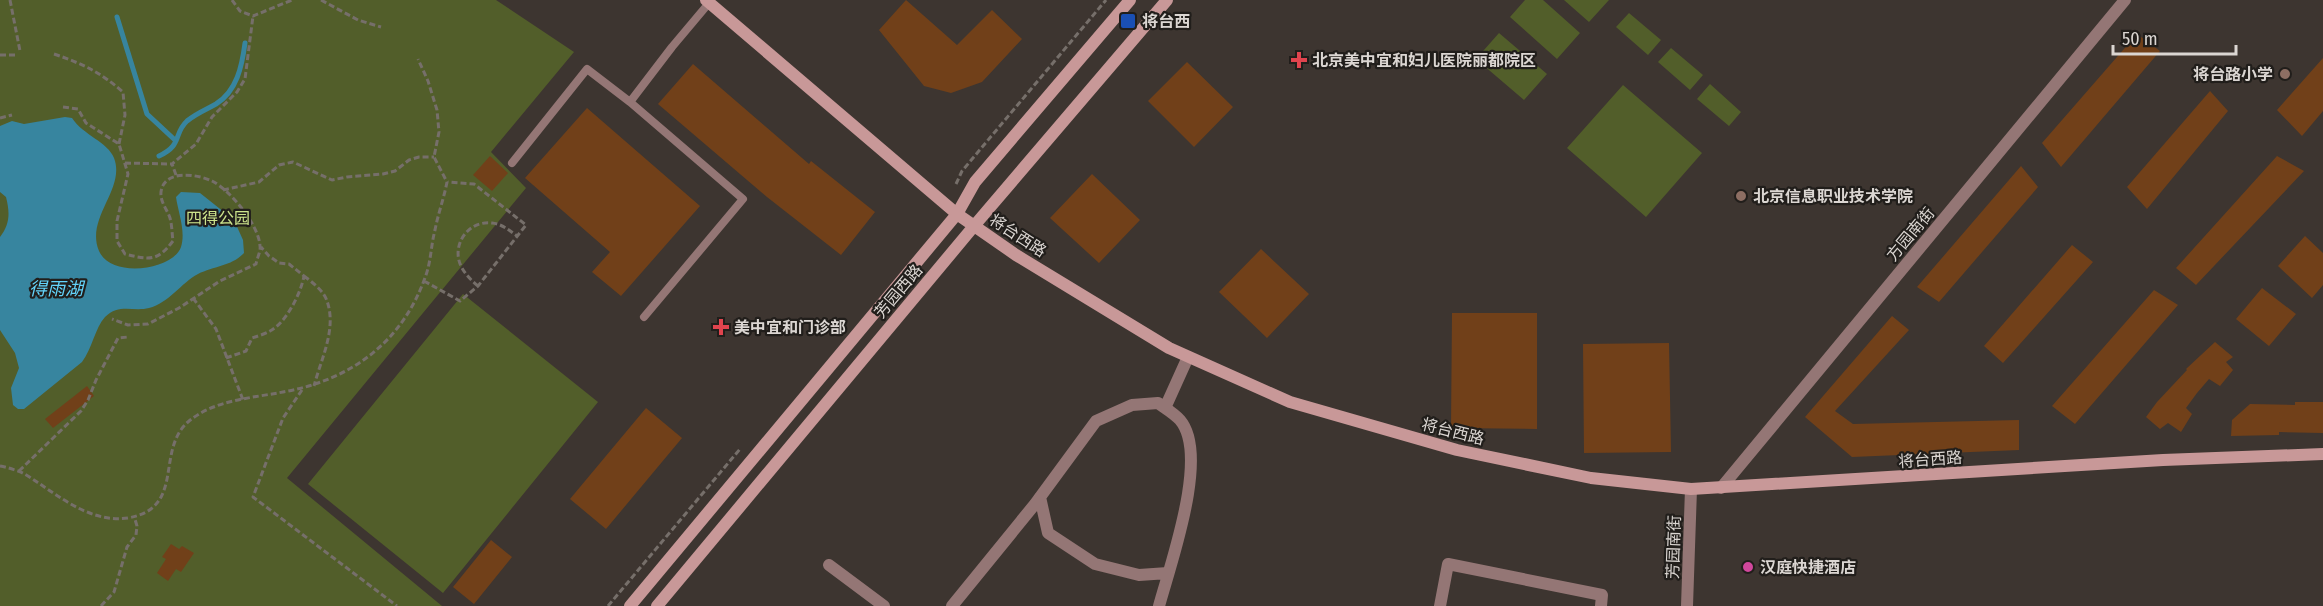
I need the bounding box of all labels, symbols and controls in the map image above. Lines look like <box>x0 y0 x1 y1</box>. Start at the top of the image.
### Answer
marker: 将台西 <box>1119 12 1137 30</box>
place label: 将台西 <box>1142 12 1190 31</box>
scale bar <box>2113 18 2236 56</box>
text: 50 m <box>2122 28 2158 50</box>
marker: 北京美中宜和妇儿医院丽都院区 <box>1290 51 1308 69</box>
place label: 北京美中宜和妇儿医院丽都院区 <box>1312 51 1536 70</box>
place label: 将台路小学 <box>2193 65 2273 84</box>
marker: 将台路小学 <box>2278 67 2292 81</box>
place label: 北京信息职业技术学院 <box>1753 187 1913 206</box>
marker: 北京信息职业技术学院 <box>1734 189 1748 203</box>
street label: 方园南街 <box>1883 204 1938 265</box>
park label: 四得公园 <box>186 209 250 228</box>
street label: 将台西路 <box>986 210 1050 261</box>
street label: 芳园西路 <box>871 261 926 322</box>
water label: 得雨湖 <box>29 278 86 300</box>
marker: 美中宜和门诊部 <box>712 318 730 336</box>
place label: 美中宜和门诊部 <box>734 318 846 337</box>
street label: 将台西路 <box>1420 415 1486 448</box>
street label: 将台西路 <box>1897 448 1963 471</box>
street label: 芳园南街 <box>1663 515 1684 579</box>
place label: 汉庭快捷酒店 <box>1760 558 1856 577</box>
marker: 汉庭快捷酒店 <box>1741 560 1755 574</box>

